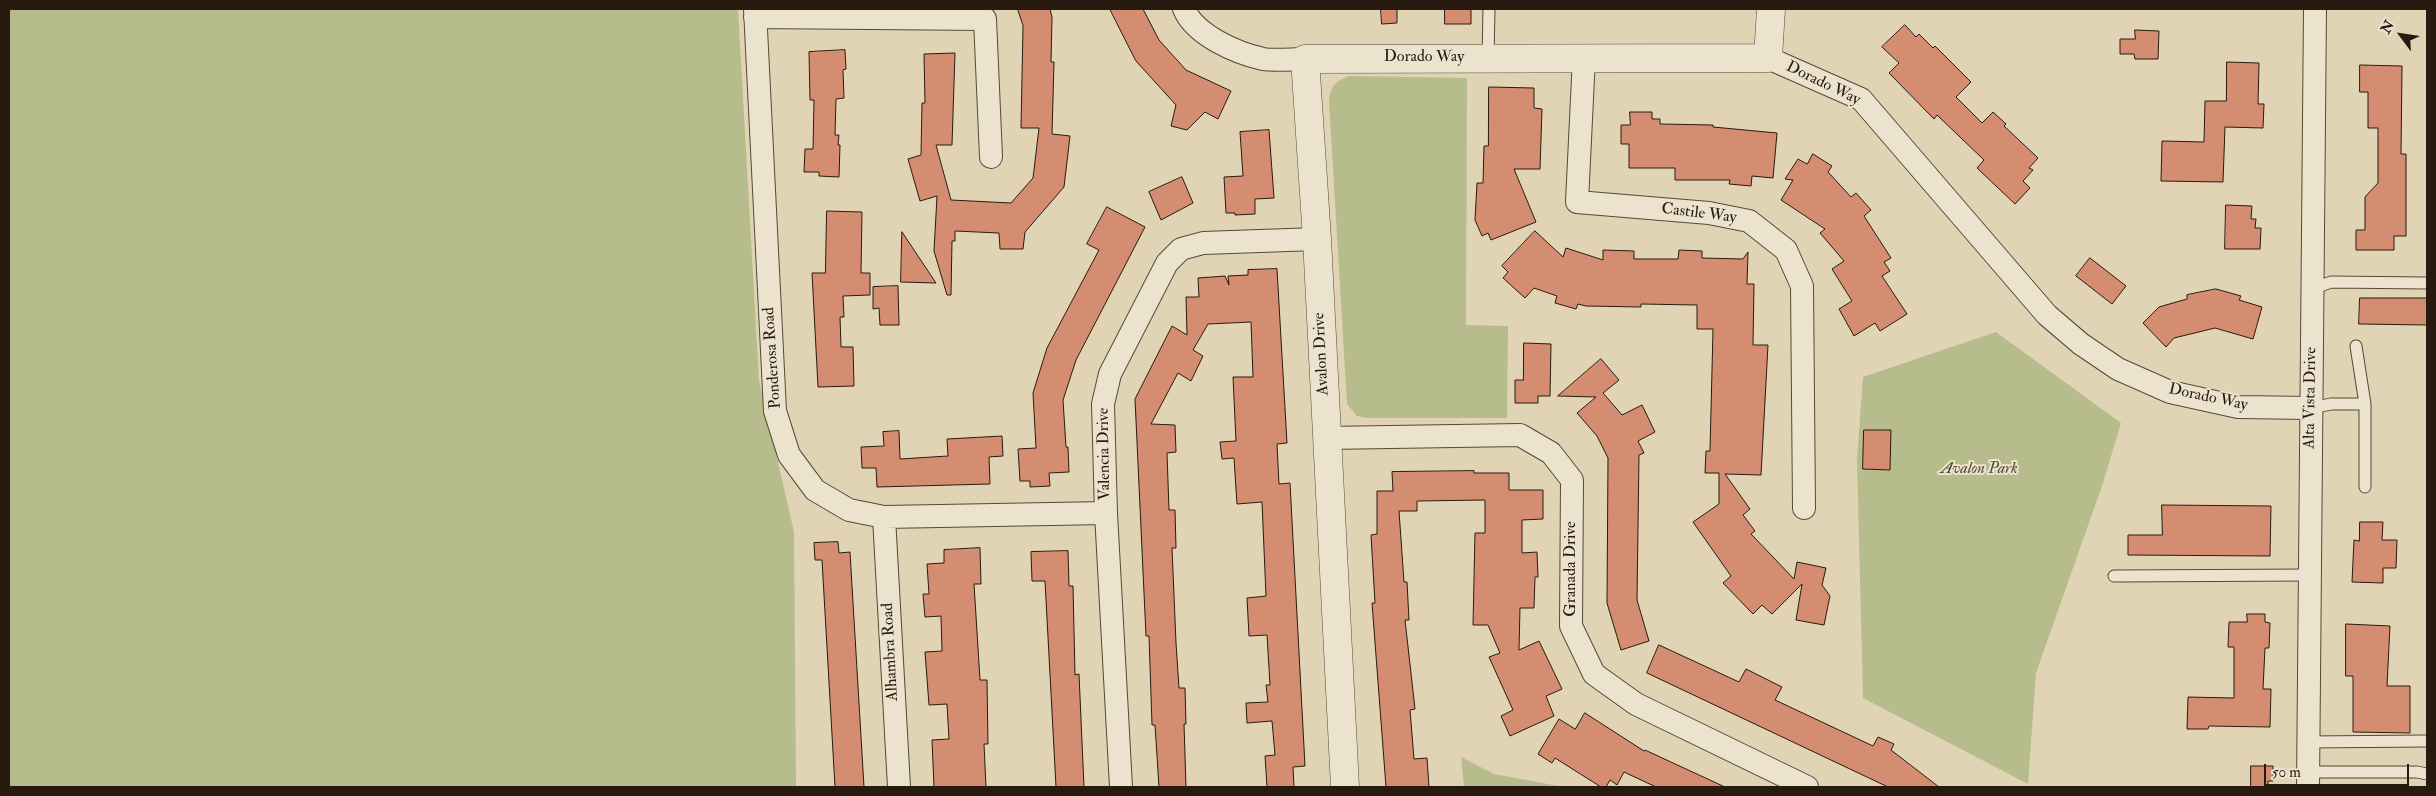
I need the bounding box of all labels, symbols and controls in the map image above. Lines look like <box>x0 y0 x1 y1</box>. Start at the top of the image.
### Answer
north arrow <box>2376 10 2426 60</box>
text: N <box>2377 17 2398 37</box>
street label: Dorado Way <box>1384 48 1464 68</box>
street label: Dorado Way <box>1783 58 1863 110</box>
street label: Castile Way <box>1660 200 1738 228</box>
street label: Ponderosa Road <box>760 307 786 409</box>
street label: Avalon Drive <box>1310 312 1334 396</box>
street label: Alta Vista Drive <box>2301 347 2321 449</box>
street label: Dorado Way <box>2167 380 2249 416</box>
street label: Valencia Drive <box>1095 407 1115 501</box>
park label: Avalon Park <box>1940 460 2018 480</box>
street label: Granada Drive <box>1562 521 1582 617</box>
street label: Alhambra Road <box>879 602 903 702</box>
scale bar <box>2266 754 2411 786</box>
text: 50 m <box>2272 763 2301 782</box>

